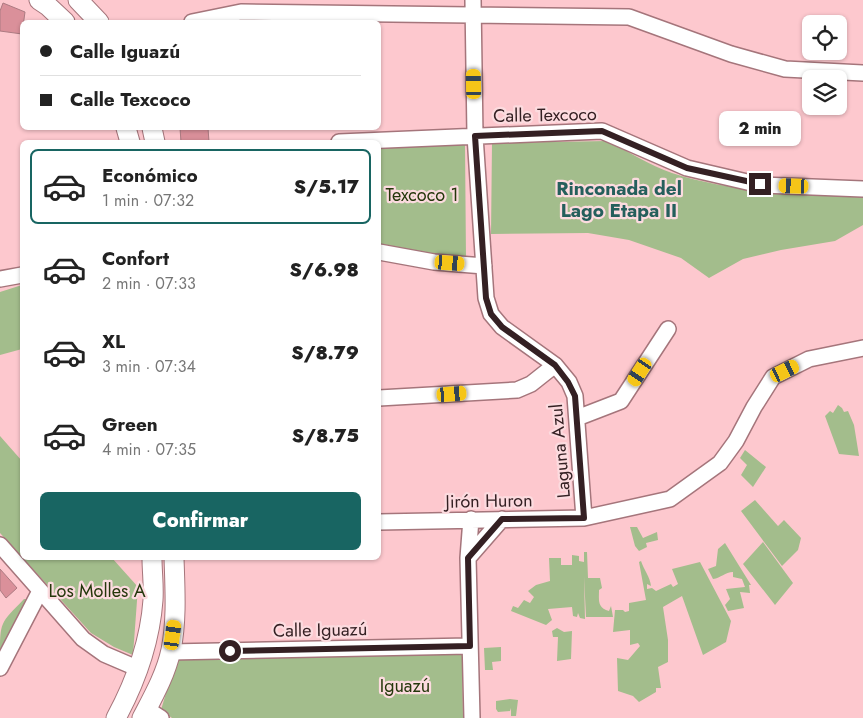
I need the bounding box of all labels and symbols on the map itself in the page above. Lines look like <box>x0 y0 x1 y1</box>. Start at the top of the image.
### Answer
car <box>466 69 481 99</box>
street label: Calle Texcoco <box>493 101 597 129</box>
callout: 2 min <box>719 111 801 146</box>
route end <box>749 173 771 195</box>
district label: Rinconada del Lago Etapa II <box>556 175 682 224</box>
car <box>778 178 809 194</box>
park label: Texcoco 1 <box>385 182 459 208</box>
car <box>434 254 465 272</box>
car <box>625 355 654 389</box>
car <box>768 358 801 384</box>
car <box>436 385 467 403</box>
street label: Laguna Azul <box>543 403 577 499</box>
street label: Jirón Huron <box>443 487 533 515</box>
park label: Los Molles A <box>48 578 146 604</box>
street label: Calle Iguazú <box>273 616 367 644</box>
car <box>163 619 182 651</box>
route start <box>219 640 241 662</box>
park label: Iguazú <box>380 673 430 699</box>

